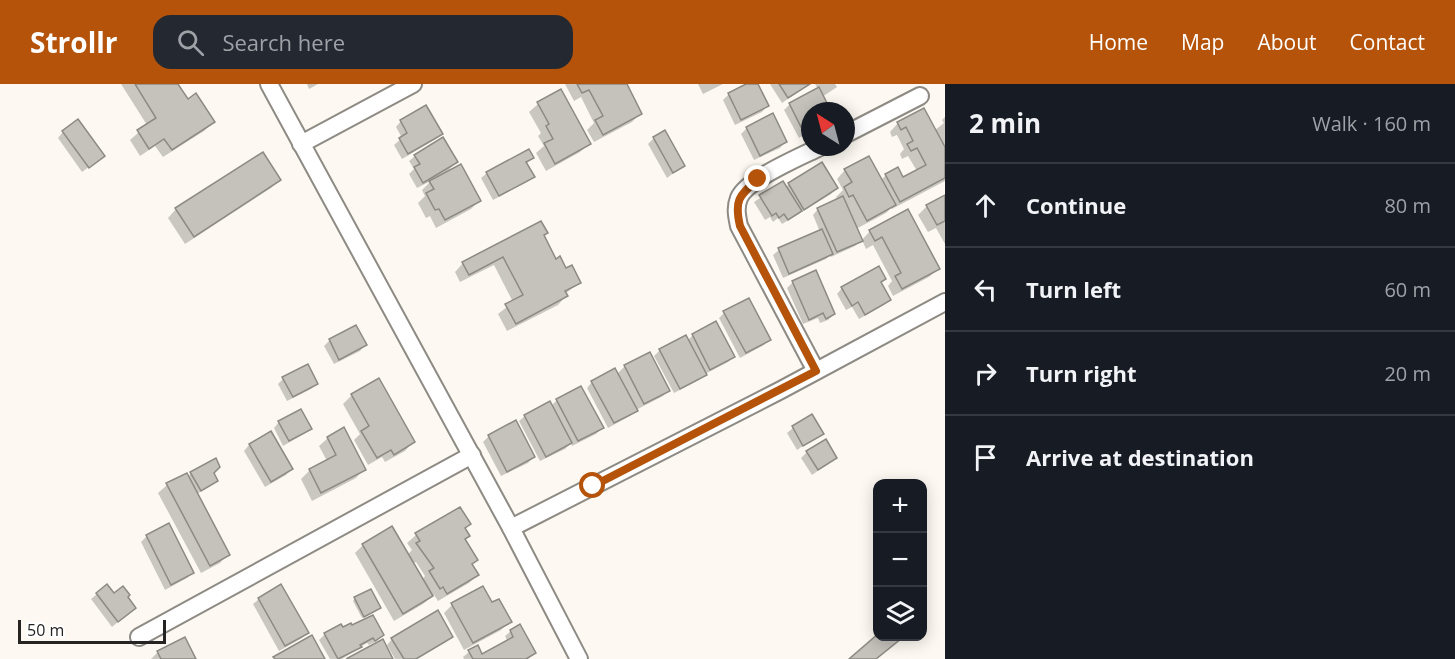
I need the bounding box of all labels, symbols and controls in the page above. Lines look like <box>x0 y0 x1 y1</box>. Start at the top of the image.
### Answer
search box <box>153 15 573 69</box>
text: Strollr <box>30 23 117 61</box>
icon: search <box>174 26 207 59</box>
text: Search here <box>222 27 345 57</box>
text: Home <box>1089 28 1148 56</box>
text: Map <box>1181 28 1224 56</box>
text: About <box>1257 28 1317 56</box>
text: Contact <box>1350 28 1425 56</box>
north arrow <box>801 102 855 156</box>
text: 2 min <box>969 105 1041 141</box>
text: Walk · 160 m <box>1312 110 1431 137</box>
route end <box>744 165 770 191</box>
icon: ahead <box>969 189 1002 222</box>
text: Continue <box>1026 190 1126 220</box>
text: 80 m <box>1384 192 1431 219</box>
icon: left <box>969 273 1002 306</box>
text: Turn left <box>1026 274 1121 304</box>
text: 60 m <box>1384 276 1431 303</box>
icon: right <box>969 357 1002 390</box>
text: Turn right <box>1026 358 1137 388</box>
text: 20 m <box>1384 360 1431 387</box>
icon: arrive <box>969 441 1002 474</box>
text: Arrive at destination <box>1026 442 1254 472</box>
route start <box>579 472 605 498</box>
map controls <box>873 479 927 641</box>
button: + <box>873 479 927 533</box>
button: − <box>873 533 927 587</box>
button: layers <box>873 587 927 641</box>
scale bar <box>18 617 166 644</box>
text: 50 m <box>27 619 64 641</box>

